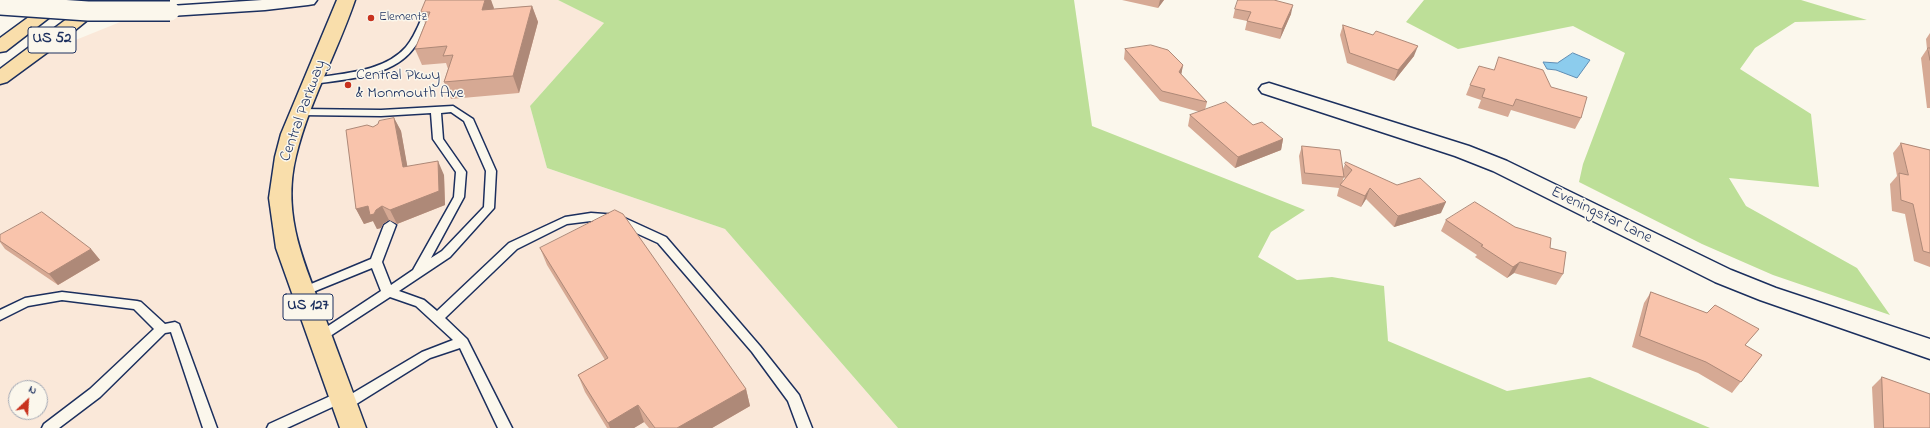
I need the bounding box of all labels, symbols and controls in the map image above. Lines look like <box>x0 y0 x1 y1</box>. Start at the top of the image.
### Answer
place label: Elementz <box>379 10 427 26</box>
marker: Elementz <box>366 13 376 23</box>
road number: US 52 <box>28 27 76 53</box>
street label: Central Parkway <box>277 58 331 164</box>
place label: Central Pkwy & Monmouth Ave <box>356 66 464 104</box>
marker: Central Pkwy & Monmouth Ave <box>343 80 353 90</box>
street label: Eveningstar Lane <box>1547 183 1655 249</box>
road number: US 127 <box>283 294 333 320</box>
north arrow <box>8 380 48 420</box>
text: N <box>26 381 39 399</box>

